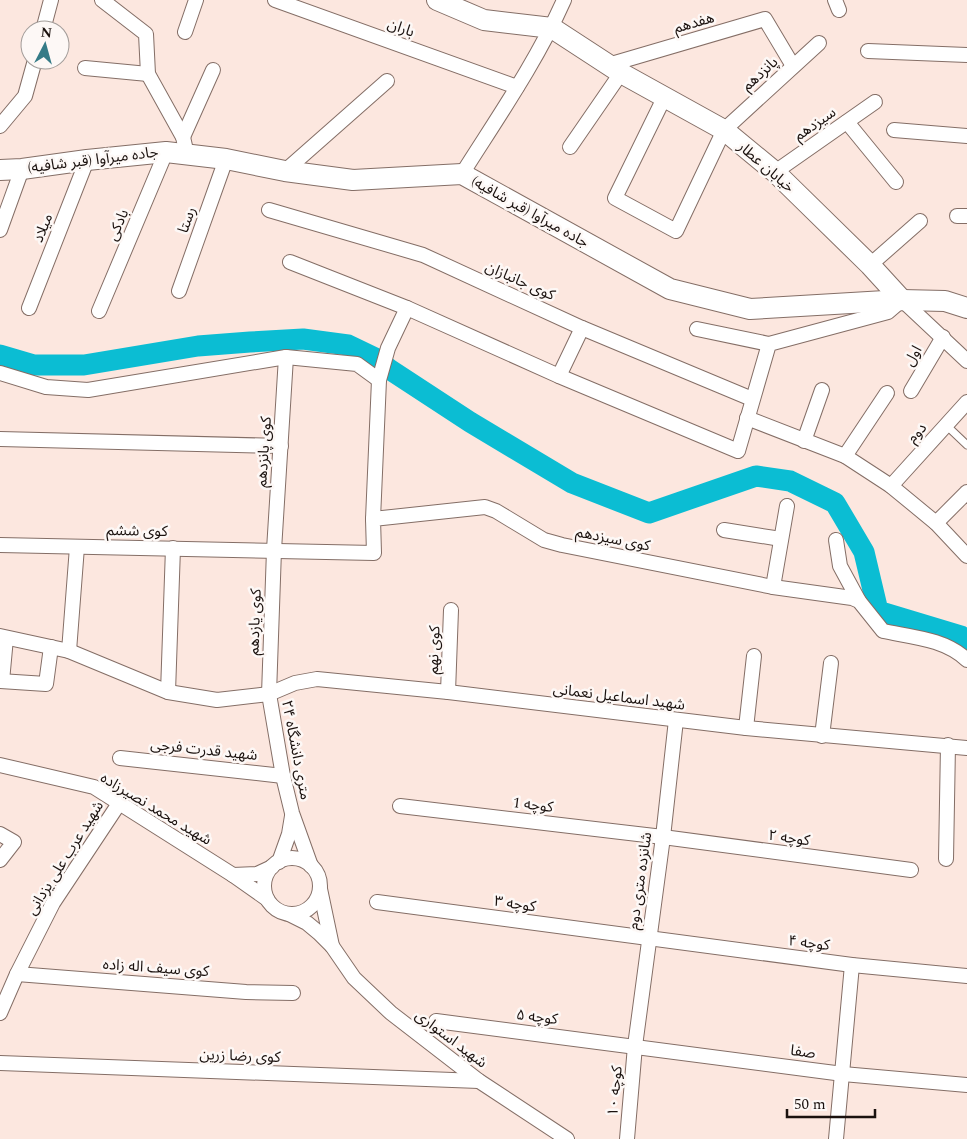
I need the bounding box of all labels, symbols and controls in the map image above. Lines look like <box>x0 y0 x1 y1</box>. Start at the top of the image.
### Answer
street label: هفدهم <box>671 6 717 40</box>
street label: باران <box>384 13 418 43</box>
north arrow <box>20 20 70 70</box>
text: N <box>40 22 53 44</box>
street label: پانزدهم <box>736 51 784 97</box>
street label: سیزدهم <box>789 101 841 147</box>
street label: خیابان عطار <box>732 135 800 199</box>
street label: جاده میرآوا (قبر شافیه) <box>26 141 160 179</box>
street label: جاده میرآوا (قبر شافیه) <box>467 170 593 254</box>
street label: رستا <box>172 203 202 237</box>
street label: بادکی <box>101 205 135 245</box>
street label: میلاد <box>27 210 59 246</box>
street label: کوی جانبازان <box>481 255 559 307</box>
street label: اول <box>898 341 928 371</box>
street label: کوی پانزدهم <box>250 415 278 488</box>
street label: دوم <box>901 417 933 449</box>
street label: کوی ششم <box>106 519 169 543</box>
street label: کوی سیزدهم <box>574 521 653 558</box>
street label: کوی یازدهم <box>242 588 268 656</box>
street label: کوی نهم <box>422 625 446 675</box>
street label: شهید اسماعیل نعمانی <box>552 677 687 717</box>
street label: ۲۴ متری دانشگاه <box>275 698 317 802</box>
street label: شهید قدرت فرجی <box>149 733 259 767</box>
street label: شهید محمد نصیرزاده <box>96 767 216 851</box>
street label: کوچه 1 <box>511 791 555 819</box>
street label: شهید عرب علی یزدانی <box>20 796 110 920</box>
street label: کوچه ۲ <box>767 824 812 852</box>
street label: شانزده متری دوم <box>622 830 658 931</box>
street label: کوچه ۳ <box>493 890 538 918</box>
street label: کوچه ۴ <box>787 929 832 957</box>
street label: کوی سیف اله زاده <box>102 953 211 983</box>
street label: کوچه ۵ <box>515 1003 560 1031</box>
street label: شهید استواری <box>410 1004 492 1074</box>
street label: صفا <box>789 1039 817 1065</box>
street label: کوی رضا زرین <box>199 1043 282 1069</box>
street label: کوچه ۱۰ <box>601 1064 629 1117</box>
scale bar <box>787 1086 874 1118</box>
text: 50 m <box>794 1093 826 1116</box>

